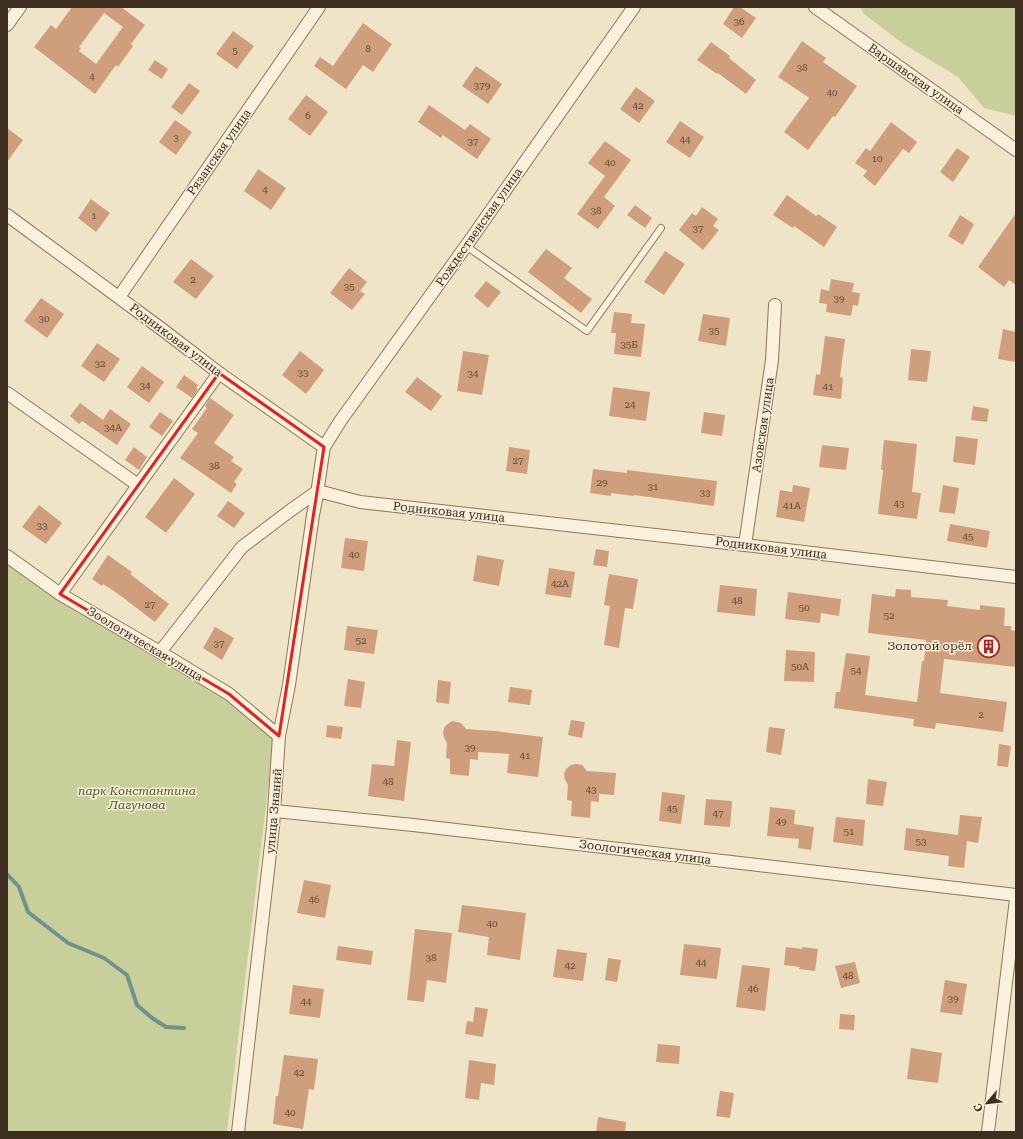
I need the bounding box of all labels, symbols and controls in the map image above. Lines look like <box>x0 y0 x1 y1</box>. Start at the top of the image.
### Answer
house number: 36 <box>733 16 745 27</box>
street label: Варшавская улица <box>865 41 967 118</box>
house number: 8 <box>365 43 371 54</box>
house number: 5 <box>232 45 238 56</box>
house number: 38 <box>796 62 808 73</box>
house number: 4 <box>89 71 95 82</box>
house number: 379 <box>474 80 491 91</box>
house number: 40 <box>826 87 838 98</box>
house number: 42 <box>632 100 644 111</box>
street label: Рязанская улица <box>184 106 254 198</box>
house number: 6 <box>305 110 311 121</box>
house number: 3 <box>173 132 179 143</box>
house number: 44 <box>679 134 691 145</box>
house number: 37 <box>467 136 479 147</box>
house number: 10 <box>871 153 883 164</box>
house number: 40 <box>604 157 616 168</box>
street label: Рождественская улица <box>433 165 526 289</box>
house number: 4 <box>262 184 268 195</box>
house number: 38 <box>590 205 602 216</box>
house number: 1 <box>91 210 97 221</box>
house number: 37 <box>692 223 704 234</box>
house number: 2 <box>190 274 196 285</box>
house number: 35 <box>343 281 355 292</box>
house number: 39 <box>833 293 845 304</box>
street label: Родниковая улица <box>127 301 226 380</box>
house number: 30 <box>38 313 50 324</box>
house number: 35 <box>708 325 720 336</box>
house number: 35Б <box>620 339 638 350</box>
house number: 32 <box>94 358 106 369</box>
house number: 33 <box>297 367 309 378</box>
house number: 34 <box>467 368 479 379</box>
street label: Азовская улица <box>749 376 777 473</box>
house number: 34 <box>139 380 151 391</box>
house number: 41 <box>822 381 834 392</box>
house number: 24 <box>624 399 636 410</box>
house number: 34А <box>104 422 122 433</box>
house number: 27 <box>512 455 524 466</box>
house number: 38 <box>208 460 220 471</box>
house number: 29 <box>596 477 608 488</box>
house number: 31 <box>647 481 659 492</box>
house number: 33 <box>699 487 711 498</box>
house number: 43 <box>893 498 905 509</box>
street label: Родниковая улица <box>392 499 506 525</box>
house number: 41А <box>783 500 801 511</box>
house number: 33 <box>36 520 48 531</box>
house number: 45 <box>962 531 974 542</box>
street label: Родниковая улица <box>714 534 828 562</box>
house number: 40 <box>348 549 360 560</box>
house number: 42А <box>551 578 569 589</box>
house number: 48 <box>731 595 743 606</box>
house number: 27 <box>144 599 156 610</box>
house number: 50 <box>798 602 810 613</box>
street label: Зоологическая улица <box>84 604 206 684</box>
house number: 52 <box>883 610 895 621</box>
building icon: Золотой орёл <box>975 633 1001 659</box>
house number: 52 <box>355 635 367 646</box>
house number: 37 <box>213 638 225 649</box>
place label: Золотой орёл <box>887 639 972 653</box>
house number: 50А <box>791 661 809 672</box>
house number: 54 <box>850 665 862 676</box>
house number: 2 <box>978 709 984 720</box>
house number: 39 <box>464 742 476 753</box>
house number: 41 <box>519 750 531 761</box>
street label: улица Знаний <box>263 768 285 854</box>
house number: 48 <box>382 776 394 787</box>
park label: парк Константина Лагунова <box>78 784 196 812</box>
house number: 43 <box>585 784 597 795</box>
house number: 45 <box>666 803 678 814</box>
house number: 47 <box>712 808 724 819</box>
house number: 49 <box>775 816 787 827</box>
house number: 51 <box>843 826 855 837</box>
house number: 53 <box>915 836 927 847</box>
street label: Зоологическая улица <box>578 837 712 867</box>
house number: 46 <box>308 894 320 905</box>
house number: 40 <box>486 918 498 929</box>
house number: 38 <box>425 952 437 963</box>
house number: 44 <box>695 957 707 968</box>
house number: 42 <box>564 960 576 971</box>
house number: 48 <box>842 970 854 981</box>
house number: 46 <box>747 983 759 994</box>
house number: 39 <box>947 993 959 1004</box>
house number: 44 <box>300 996 312 1007</box>
house number: 42 <box>293 1067 305 1078</box>
north arrow <box>967 1083 1007 1123</box>
text: С <box>971 1101 986 1114</box>
house number: 40 <box>284 1107 296 1118</box>

